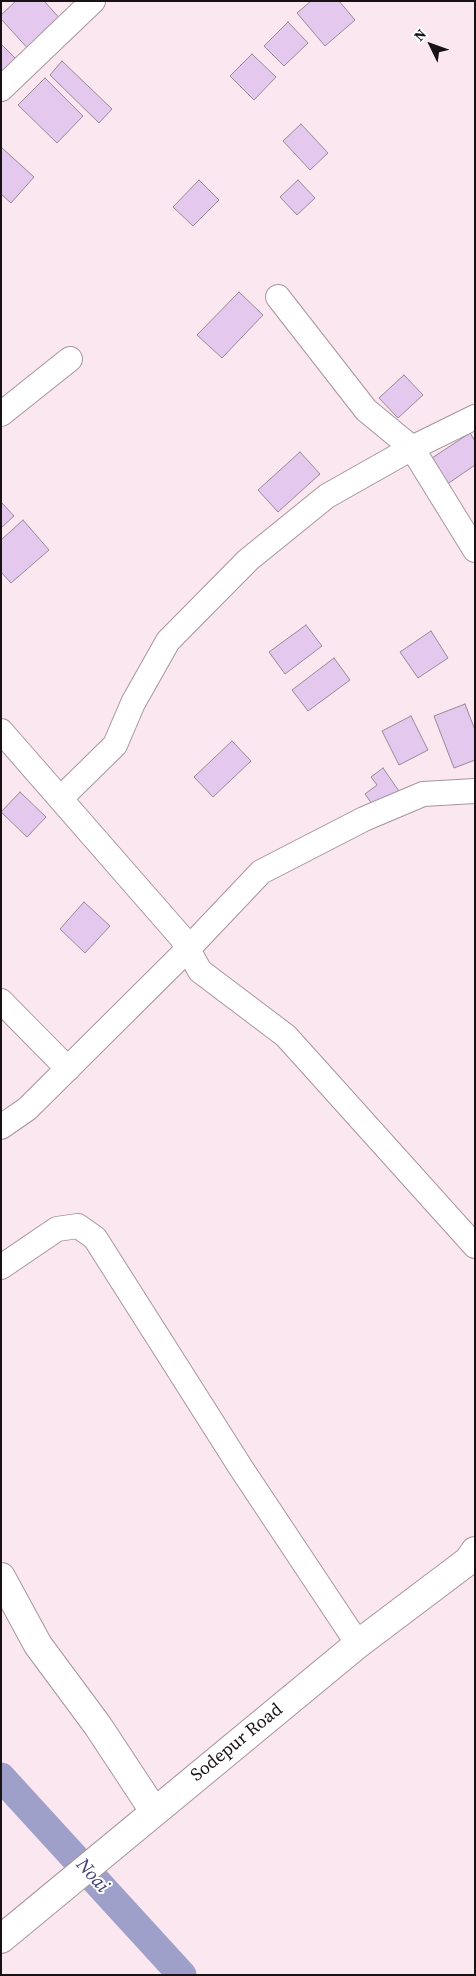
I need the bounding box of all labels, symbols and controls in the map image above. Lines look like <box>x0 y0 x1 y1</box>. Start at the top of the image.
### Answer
north arrow <box>406 20 456 70</box>
text: N <box>409 24 431 45</box>
street label: Sodepur Road <box>187 1699 287 1787</box>
water label: Noai <box>71 1854 113 1898</box>

